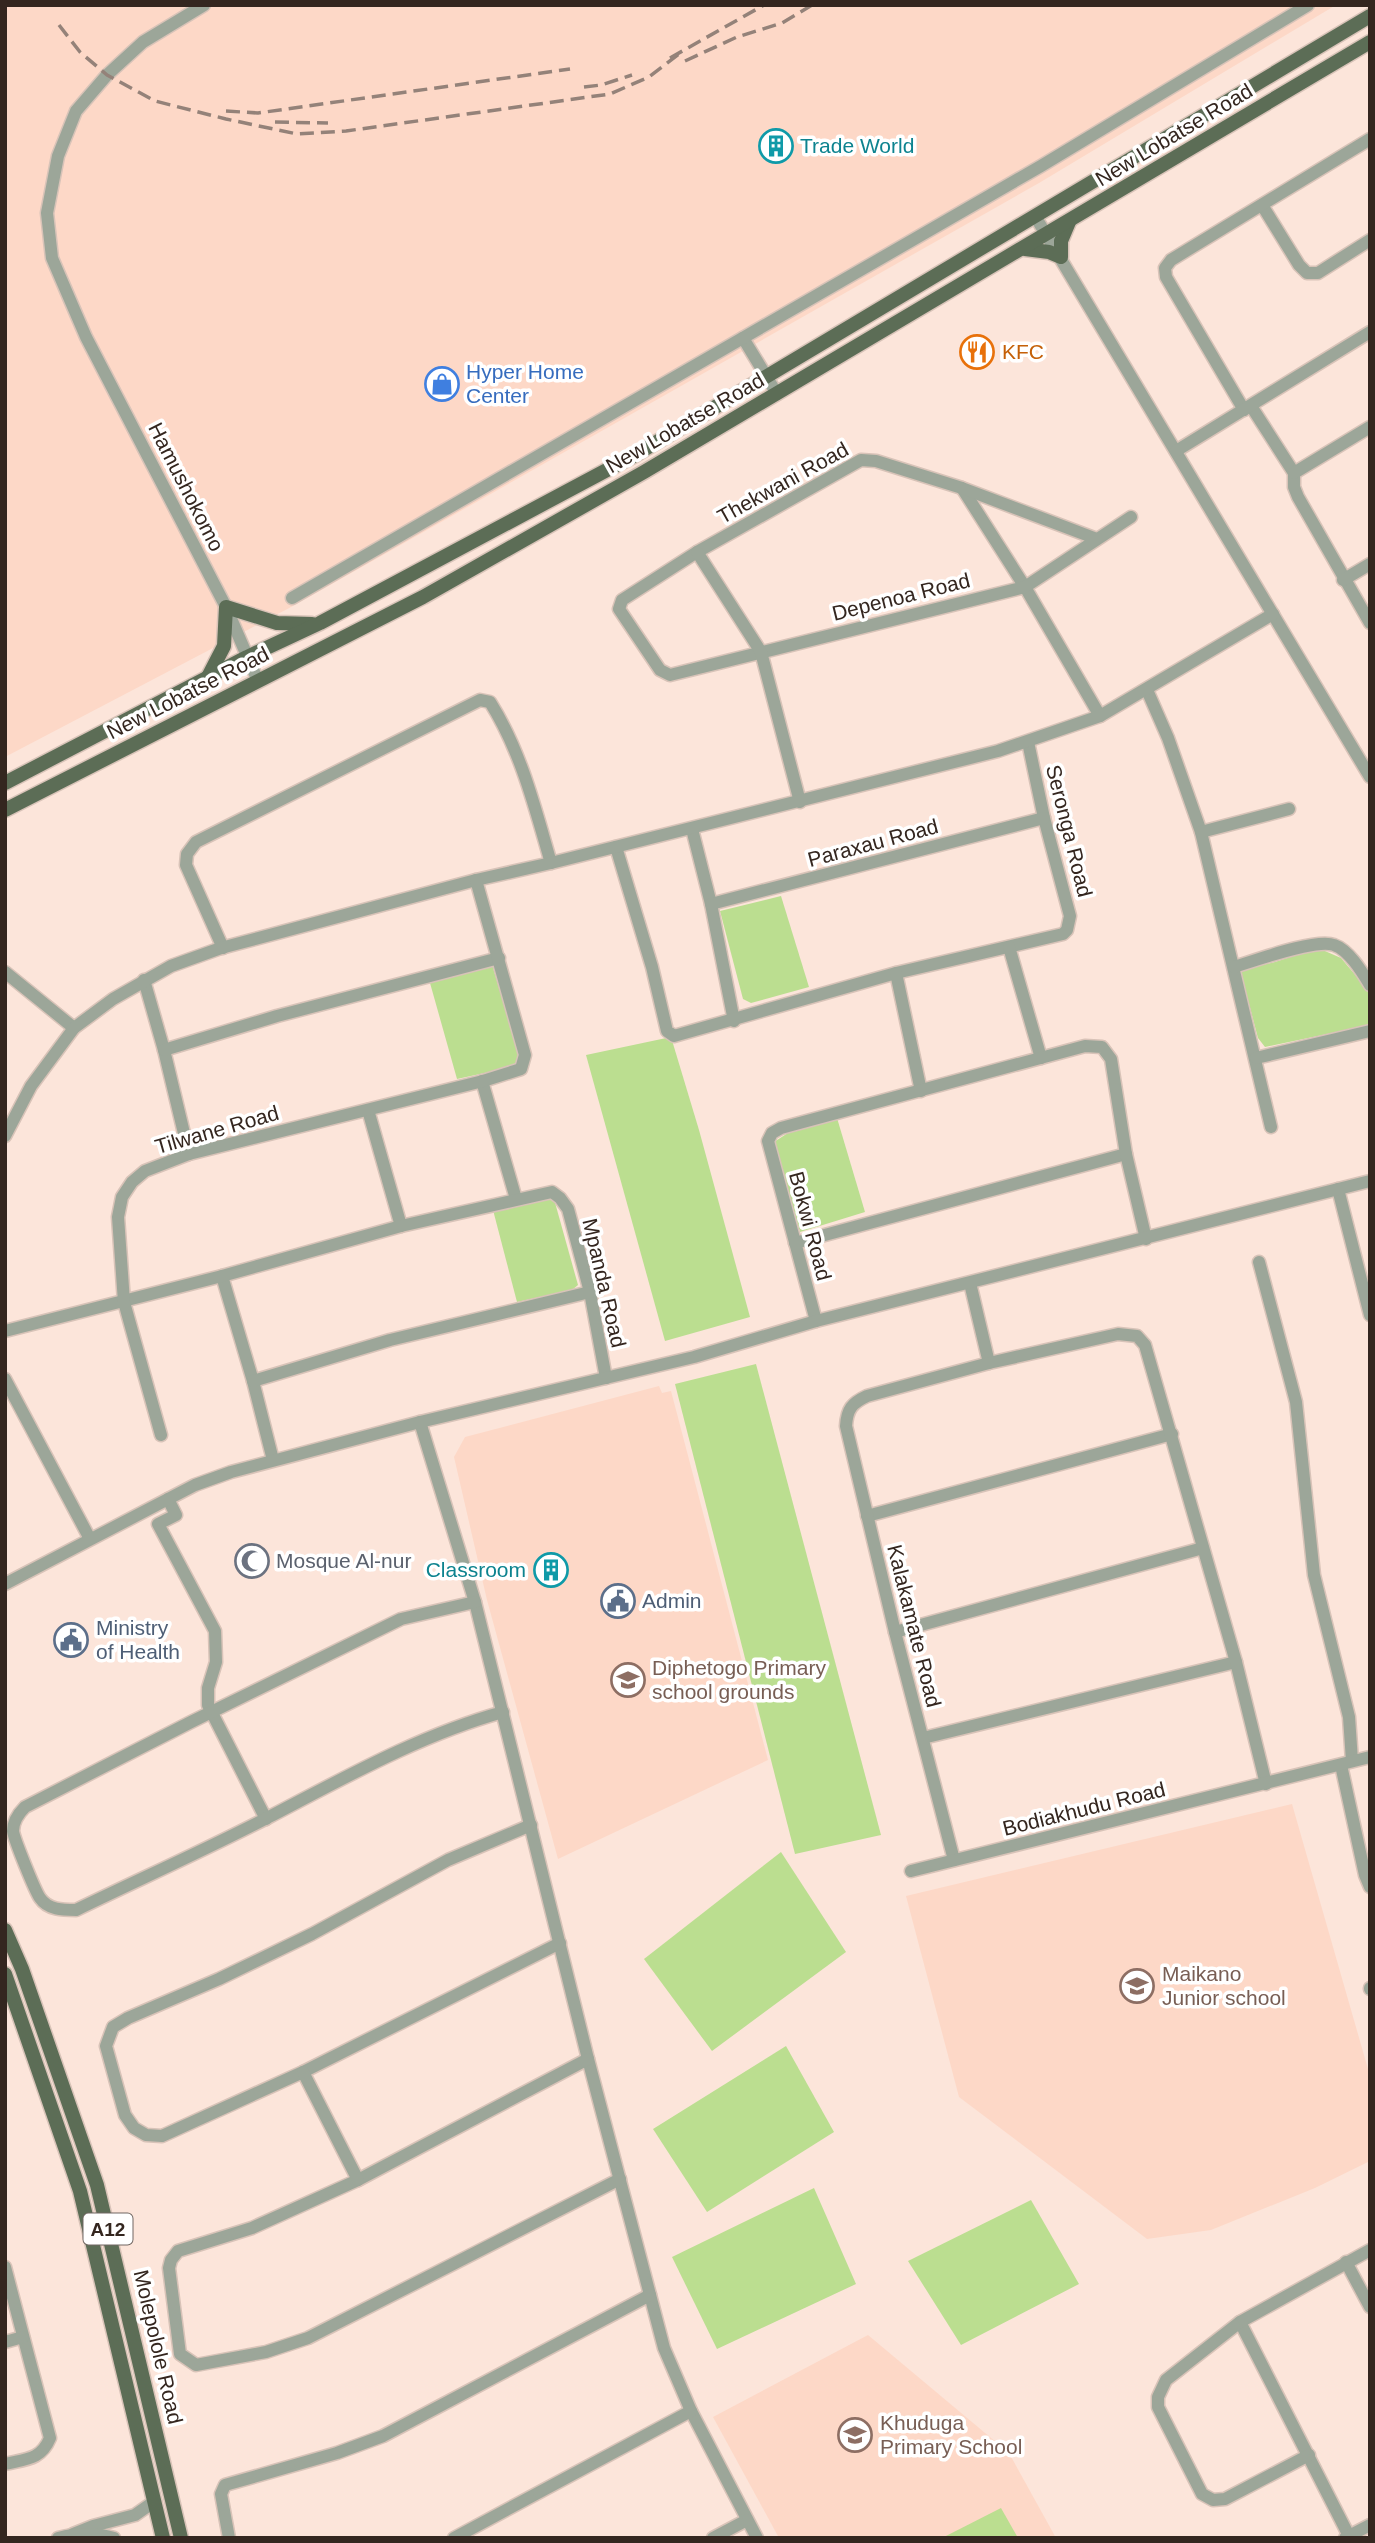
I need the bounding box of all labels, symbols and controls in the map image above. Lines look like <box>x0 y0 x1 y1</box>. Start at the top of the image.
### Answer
street label: New Lobatse Road <box>1091 79 1256 190</box>
building icon: Trade World <box>757 127 795 165</box>
place label: Trade World <box>800 134 914 157</box>
restaurant icon: KFC <box>958 333 996 371</box>
place label: KFC <box>1002 340 1044 363</box>
place label: Hyper Home Center <box>466 360 584 407</box>
shop icon: Hyper Home Center <box>423 365 461 403</box>
street label: New Lobatse Road <box>602 368 768 477</box>
street label: Hamushokomo <box>144 419 229 555</box>
street label: Thekwani Road <box>713 437 852 528</box>
street label: Depenoa Road <box>830 568 972 625</box>
street label: New Lobatse Road <box>103 642 273 743</box>
street label: Seronga Road <box>1042 762 1097 899</box>
street label: Paraxau Road <box>805 814 941 871</box>
street label: Tilwane Road <box>152 1101 281 1158</box>
street label: Bokwi Road <box>785 1169 836 1283</box>
street label: Mpanda Road <box>578 1216 631 1350</box>
mosque icon: Mosque Al-nur <box>233 1542 271 1580</box>
street label: Kalakamate Road <box>883 1542 946 1710</box>
place label: Mosque Al-nur <box>276 1549 411 1572</box>
building icon: Classroom <box>532 1551 570 1589</box>
place label: Classroom <box>426 1558 526 1581</box>
public building icon: Admin <box>599 1582 637 1620</box>
place label: Admin <box>642 1589 702 1612</box>
place label: Ministry of Health <box>96 1616 180 1663</box>
public building icon: Ministry of Health <box>52 1621 90 1659</box>
place label: Diphetogo Primary school grounds <box>652 1656 826 1703</box>
school or university icon: Diphetogo Primary school grounds <box>609 1661 647 1699</box>
street label: Bodiakhudu Road <box>1000 1777 1168 1840</box>
place label: Maikano Junior school <box>1162 1962 1286 2009</box>
school or university icon: Maikano Junior school <box>1118 1967 1156 2005</box>
road number: A12 <box>84 2214 132 2244</box>
street label: Molepolole Road <box>130 2268 187 2426</box>
place label: Khuduga Primary School <box>880 2411 1022 2458</box>
school or university icon: Khuduga Primary School <box>836 2416 874 2454</box>

